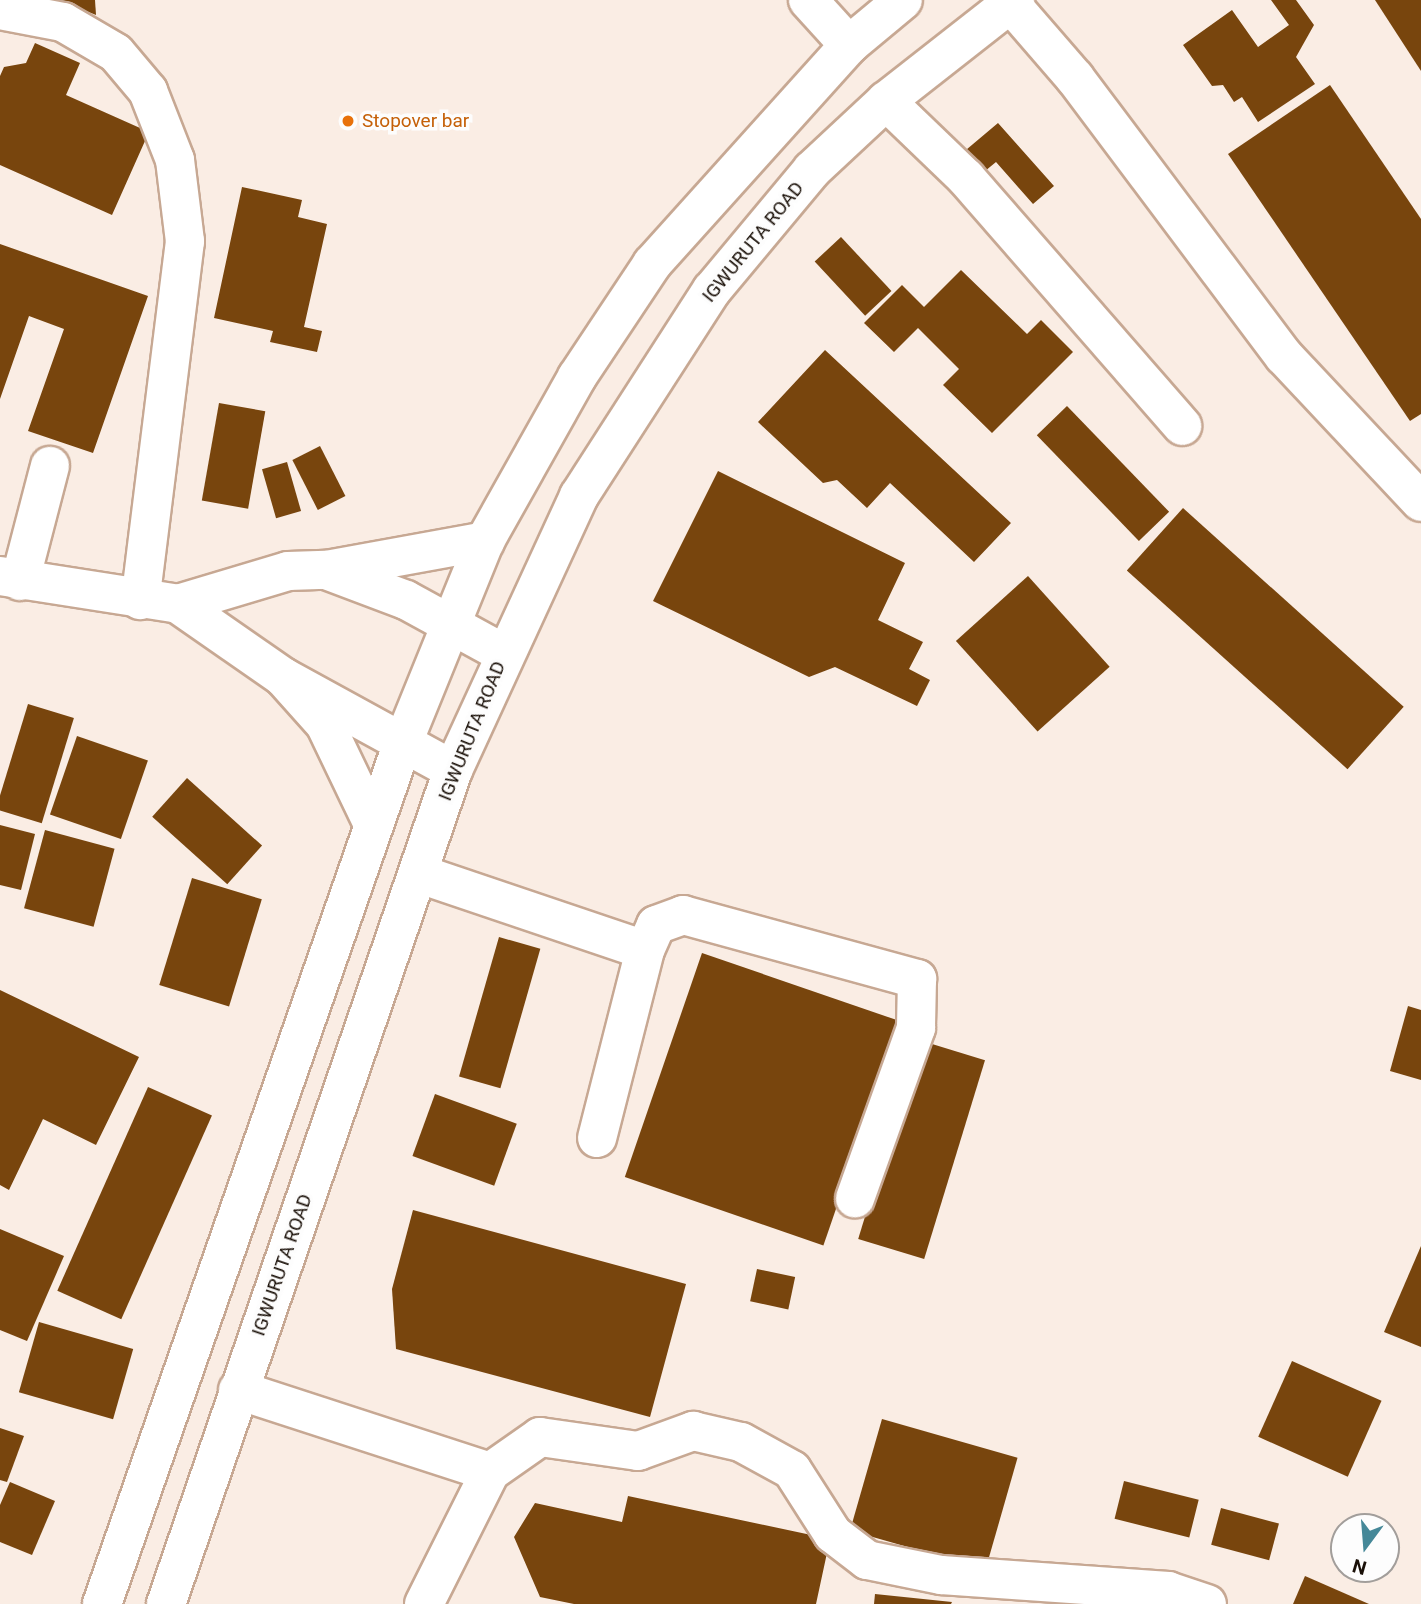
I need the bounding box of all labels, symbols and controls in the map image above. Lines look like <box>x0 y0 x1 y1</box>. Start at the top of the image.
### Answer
place label: Stopover bar <box>362 110 469 132</box>
marker: Stopover bar <box>340 113 356 129</box>
street label: IGWURUTA ROAD <box>697 177 809 307</box>
street label: IGWURUTA ROAD <box>434 658 510 804</box>
street label: IGWURUTA ROAD <box>247 1191 317 1339</box>
north arrow <box>1330 1513 1400 1583</box>
text: N <box>1350 1554 1369 1580</box>

